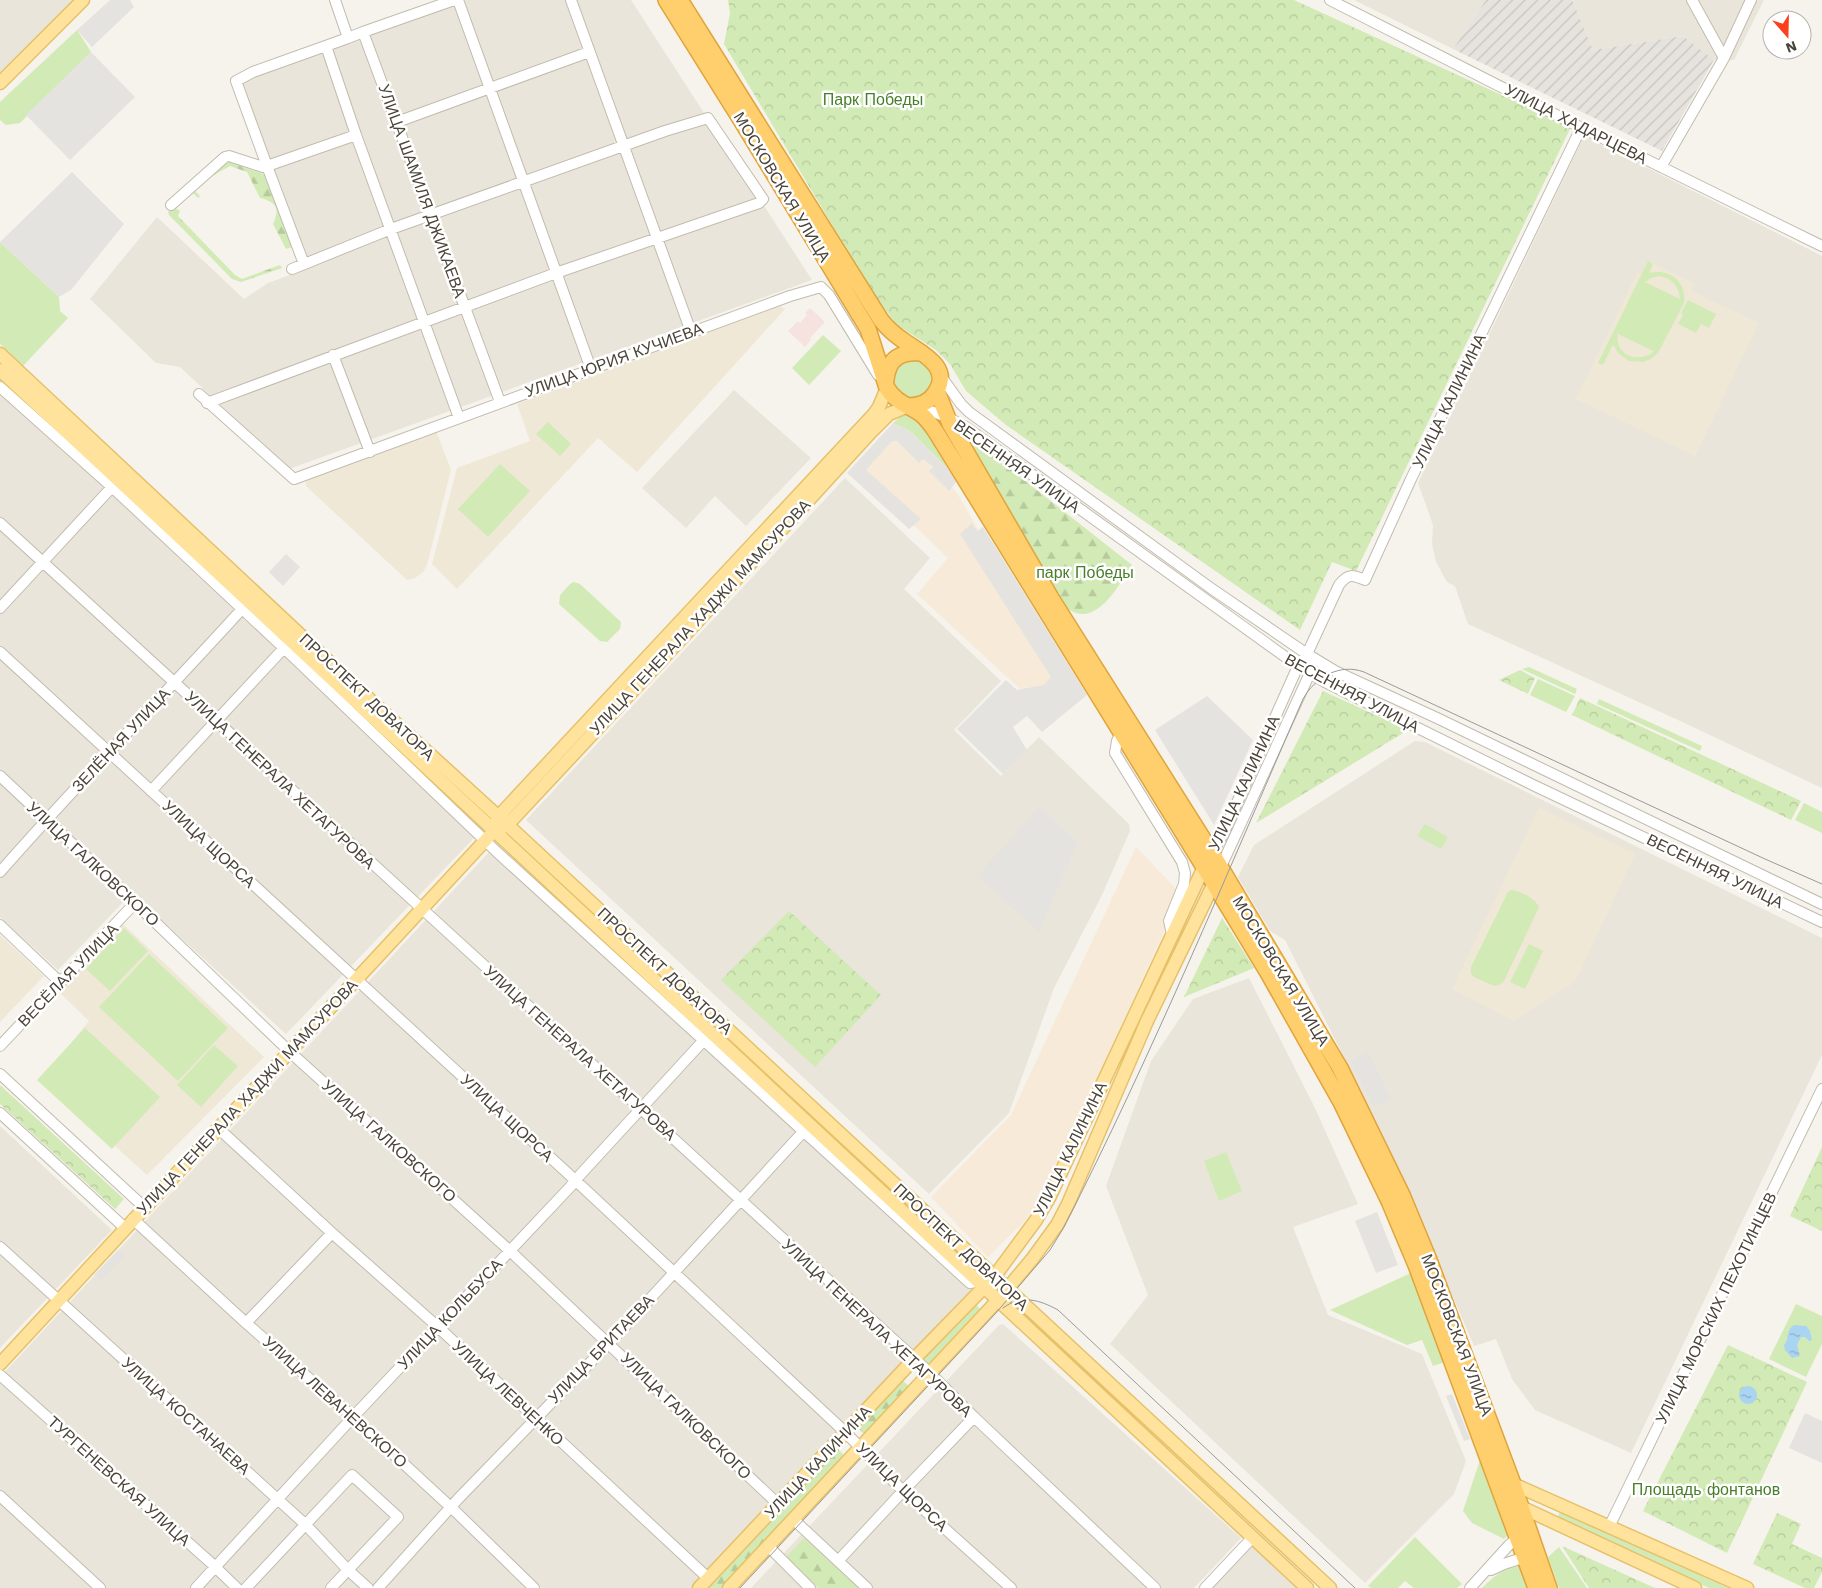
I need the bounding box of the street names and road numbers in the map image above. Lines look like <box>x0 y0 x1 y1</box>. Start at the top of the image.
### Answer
street label: УЛИЦА ХАДАРЦЕВА <box>1502 80 1651 168</box>
street label: УЛИЦА ШАМИЛЯ ДЖИКАЕВА <box>374 82 470 301</box>
street label: МОСКОВСКАЯ УЛИЦА <box>730 108 835 266</box>
street label: УЛИЦА ЮРИЯ КУЧИЕВА <box>522 319 706 401</box>
street label: УЛИЦА КАЛИНИНА <box>1408 330 1490 471</box>
street label: ВЕСЕННЯЯ УЛИЦА <box>950 415 1084 517</box>
street label: УЛИЦА ГЕНЕРАЛА ХАДЖИ МАМСУРОВА <box>586 495 815 739</box>
street label: ПРОСПЕКТ ДОВАТОРА <box>296 630 438 765</box>
street label: ВЕСЕННЯЯ УЛИЦА <box>1282 650 1423 737</box>
street label: ЗЕЛЁНАЯ УЛИЦА <box>68 684 174 796</box>
street label: УЛИЦА ГЕНЕРАЛА ХЕТАГУРОВА <box>181 687 379 873</box>
street label: УЛИЦА КАЛИНИНА <box>1204 712 1284 854</box>
street label: УЛИЦА ЩОРСА <box>159 796 259 892</box>
street label: УЛИЦА ГАЛКОВСКОГО <box>23 798 163 930</box>
street label: ВЕСЕННЯЯ УЛИЦА <box>1644 830 1787 912</box>
street label: МОСКОВСКАЯ УЛИЦА <box>1229 892 1334 1050</box>
street label: ПРОСПЕКТ ДОВАТОРА <box>594 904 736 1039</box>
street label: ВЕСЁЛАЯ УЛИЦА <box>14 919 122 1030</box>
street label: УЛИЦА ГЕНЕРАЛА ХЕТАГУРОВА <box>480 962 680 1145</box>
street label: УЛИЦА ГЕНЕРАЛА ХАДЖИ МАМСУРОВА <box>133 975 362 1219</box>
street label: УЛИЦА ЩОРСА <box>457 1070 557 1166</box>
street label: УЛИЦА ГАЛКОВСКОГО <box>318 1076 460 1206</box>
street label: УЛИЦА КАЛИНИНА <box>1029 1078 1111 1219</box>
street label: ПРОСПЕКТ ДОВАТОРА <box>890 1180 1032 1315</box>
street label: УЛИЦА МОРСКИХ ПЕХОТИНЦЕВ <box>1652 1189 1780 1427</box>
street label: УЛИЦА ГЕНЕРАЛА ХЕТАГУРОВА <box>778 1235 976 1421</box>
street label: МОСКОВСКАЯ УЛИЦА <box>1417 1251 1497 1419</box>
street label: УЛИЦА КОЛЬБУСА <box>394 1255 506 1373</box>
street label: УЛИЦА БРИТАЕВА <box>544 1290 658 1407</box>
street label: УЛИЦА ЛЕВАНЕВСКОГО <box>259 1332 411 1472</box>
street label: УЛИЦА ЛЕВЧЕНКО <box>448 1337 568 1449</box>
street label: УЛИЦА ГАЛКОВСКОГО <box>617 1349 755 1483</box>
street label: УЛИЦА КОСТАНАЕВА <box>118 1353 254 1479</box>
street label: УЛИЦА КАЛИНИНА <box>761 1401 875 1522</box>
street label: ТУРГЕНЕВСКАЯ УЛИЦА <box>44 1412 194 1550</box>
street label: УЛИЦА ЩОРСА <box>852 1439 952 1536</box>

